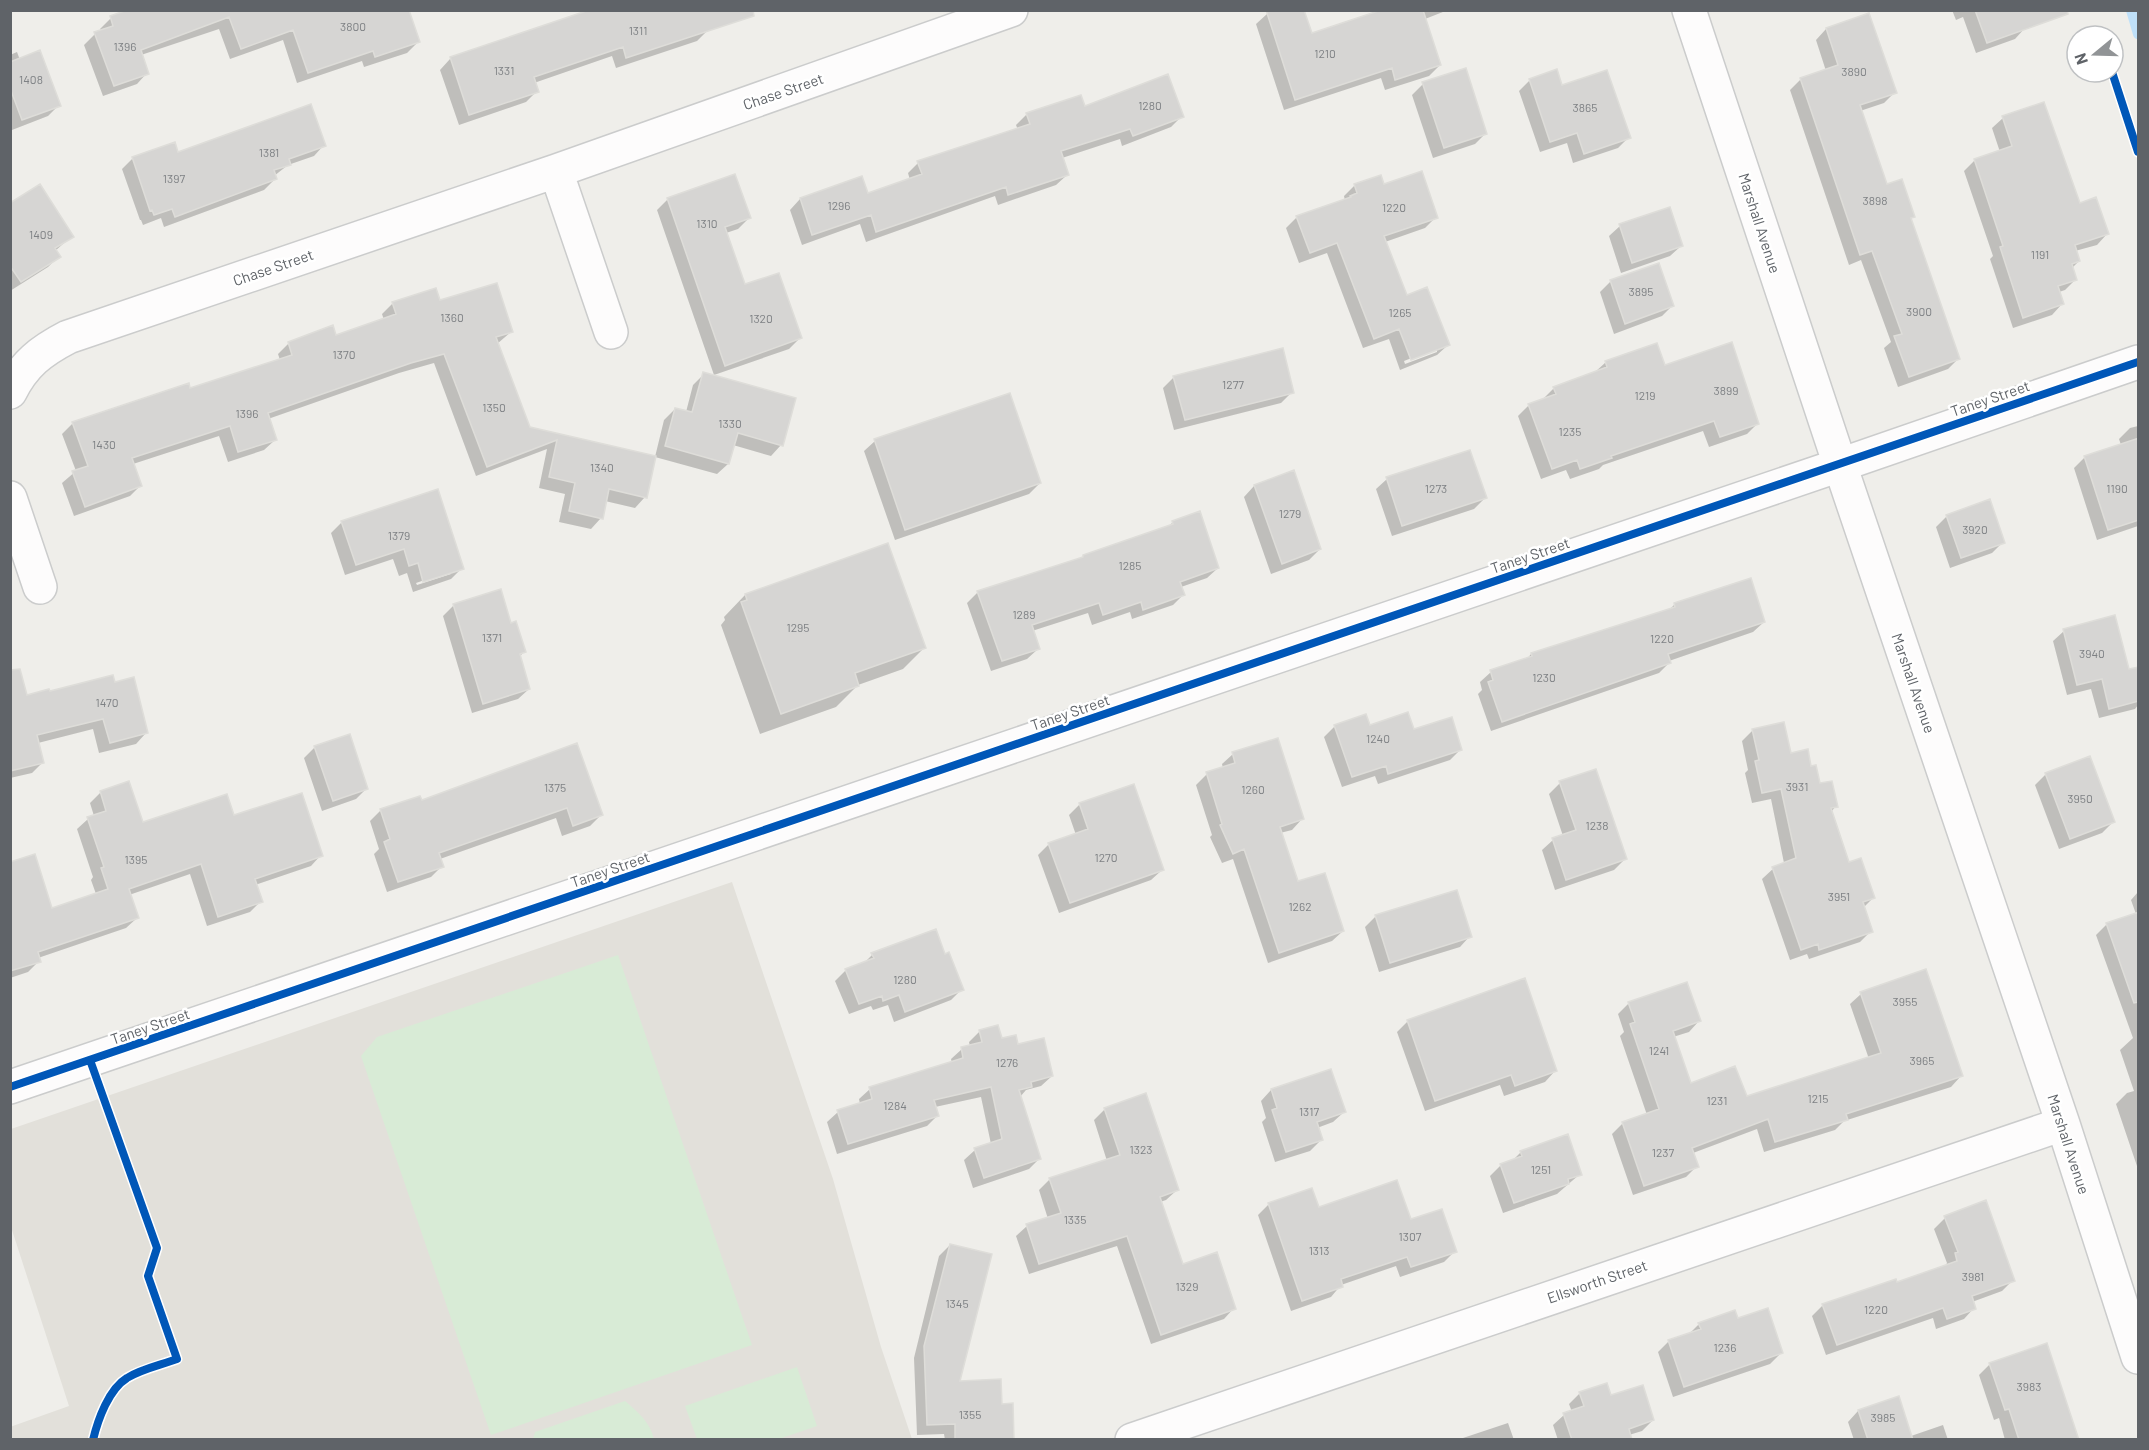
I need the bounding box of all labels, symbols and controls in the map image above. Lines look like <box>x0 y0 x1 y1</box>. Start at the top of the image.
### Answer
house number: 3800 <box>340 19 366 33</box>
house number: 1311 <box>629 23 647 37</box>
north arrow <box>2065 24 2125 84</box>
house number: 1396 <box>114 39 136 53</box>
house number: 1210 <box>1314 46 1336 60</box>
text: N <box>2070 51 2091 67</box>
house number: 1331 <box>494 63 514 77</box>
house number: 3890 <box>1841 64 1867 78</box>
street label: Chase Street <box>740 69 826 113</box>
house number: 1408 <box>19 72 43 86</box>
house number: 1280 <box>1138 98 1162 112</box>
house number: 3865 <box>1573 100 1597 114</box>
house number: 1381 <box>259 145 279 159</box>
house number: 1397 <box>163 171 185 185</box>
street label: Marshall Avenue <box>1735 171 1785 275</box>
house number: 3898 <box>1863 193 1887 207</box>
house number: 1296 <box>827 198 851 212</box>
house number: 1220 <box>1382 200 1406 214</box>
house number: 1310 <box>696 216 718 230</box>
house number: 1409 <box>29 227 53 241</box>
street label: Chase Street <box>230 245 316 289</box>
house number: 1191 <box>2031 247 2049 261</box>
house number: 3895 <box>1629 284 1653 298</box>
house number: 3900 <box>1906 304 1932 318</box>
house number: 1265 <box>1389 305 1411 319</box>
house number: 1360 <box>440 310 464 324</box>
house number: 1320 <box>749 311 773 325</box>
house number: 1370 <box>333 347 355 361</box>
street label: Taney Street <box>1948 376 2032 420</box>
house number: 1277 <box>1222 377 1244 391</box>
house number: 3899 <box>1714 383 1738 397</box>
house number: 1219 <box>1635 388 1655 402</box>
house number: 1350 <box>482 400 506 414</box>
house number: 1396 <box>236 406 258 420</box>
house number: 1330 <box>718 416 742 430</box>
house number: 1235 <box>1559 424 1581 438</box>
house number: 1430 <box>92 437 116 451</box>
house number: 1340 <box>590 460 614 474</box>
house number: 1273 <box>1425 481 1447 495</box>
house number: 1190 <box>2106 481 2128 495</box>
house number: 1279 <box>1279 506 1301 520</box>
house number: 3920 <box>1962 522 1988 536</box>
house number: 1379 <box>388 528 410 542</box>
street label: Taney Street <box>1488 533 1572 577</box>
house number: 1285 <box>1118 558 1142 572</box>
house number: 1289 <box>1012 607 1036 621</box>
house number: 1295 <box>786 620 810 634</box>
house number: 1371 <box>482 630 502 644</box>
house number: 1220 <box>1650 631 1674 645</box>
street label: Marshall Avenue <box>1889 631 1939 735</box>
house number: 3940 <box>2079 646 2105 660</box>
house number: 1230 <box>1532 670 1556 684</box>
street label: Taney Street <box>1028 690 1112 734</box>
house number: 1470 <box>96 695 118 709</box>
house number: 1240 <box>1366 731 1390 745</box>
house number: 3931 <box>1786 779 1808 793</box>
house number: 1375 <box>544 780 566 794</box>
house number: 1260 <box>1241 782 1265 796</box>
house number: 3950 <box>2067 791 2093 805</box>
house number: 1238 <box>1586 818 1609 832</box>
street label: Taney Street <box>568 847 652 891</box>
house number: 1270 <box>1094 850 1118 864</box>
house number: 1395 <box>125 852 147 866</box>
house number: 3951 <box>1828 889 1850 903</box>
house number: 1262 <box>1288 899 1312 913</box>
house number: 1280 <box>893 972 917 986</box>
house number: 3955 <box>1893 994 1917 1008</box>
street label: Taney Street <box>108 1004 192 1048</box>
house number: 1241 <box>1649 1043 1669 1057</box>
house number: 3965 <box>1910 1053 1934 1067</box>
house number: 1276 <box>996 1055 1018 1069</box>
house number: 1215 <box>1808 1091 1828 1105</box>
street label: Marshall Avenue <box>2044 1092 2094 1196</box>
house number: 1231 <box>1707 1093 1727 1107</box>
house number: 1284 <box>883 1098 907 1112</box>
house number: 1317 <box>1299 1104 1319 1118</box>
house number: 1323 <box>1130 1142 1152 1156</box>
house number: 1237 <box>1652 1145 1675 1159</box>
house number: 1251 <box>1531 1162 1551 1176</box>
house number: 1335 <box>1064 1212 1086 1226</box>
house number: 1307 <box>1399 1229 1422 1243</box>
house number: 1313 <box>1309 1243 1329 1257</box>
street label: Ellsworth Street <box>1545 1255 1649 1307</box>
house number: 3981 <box>1962 1269 1984 1283</box>
house number: 1329 <box>1175 1279 1199 1293</box>
house number: 1345 <box>945 1296 969 1310</box>
house number: 1220 <box>1864 1302 1888 1316</box>
house number: 1236 <box>1714 1340 1736 1354</box>
house number: 3983 <box>2017 1379 2041 1393</box>
house number: 1355 <box>959 1407 981 1421</box>
house number: 3985 <box>1871 1410 1895 1424</box>

